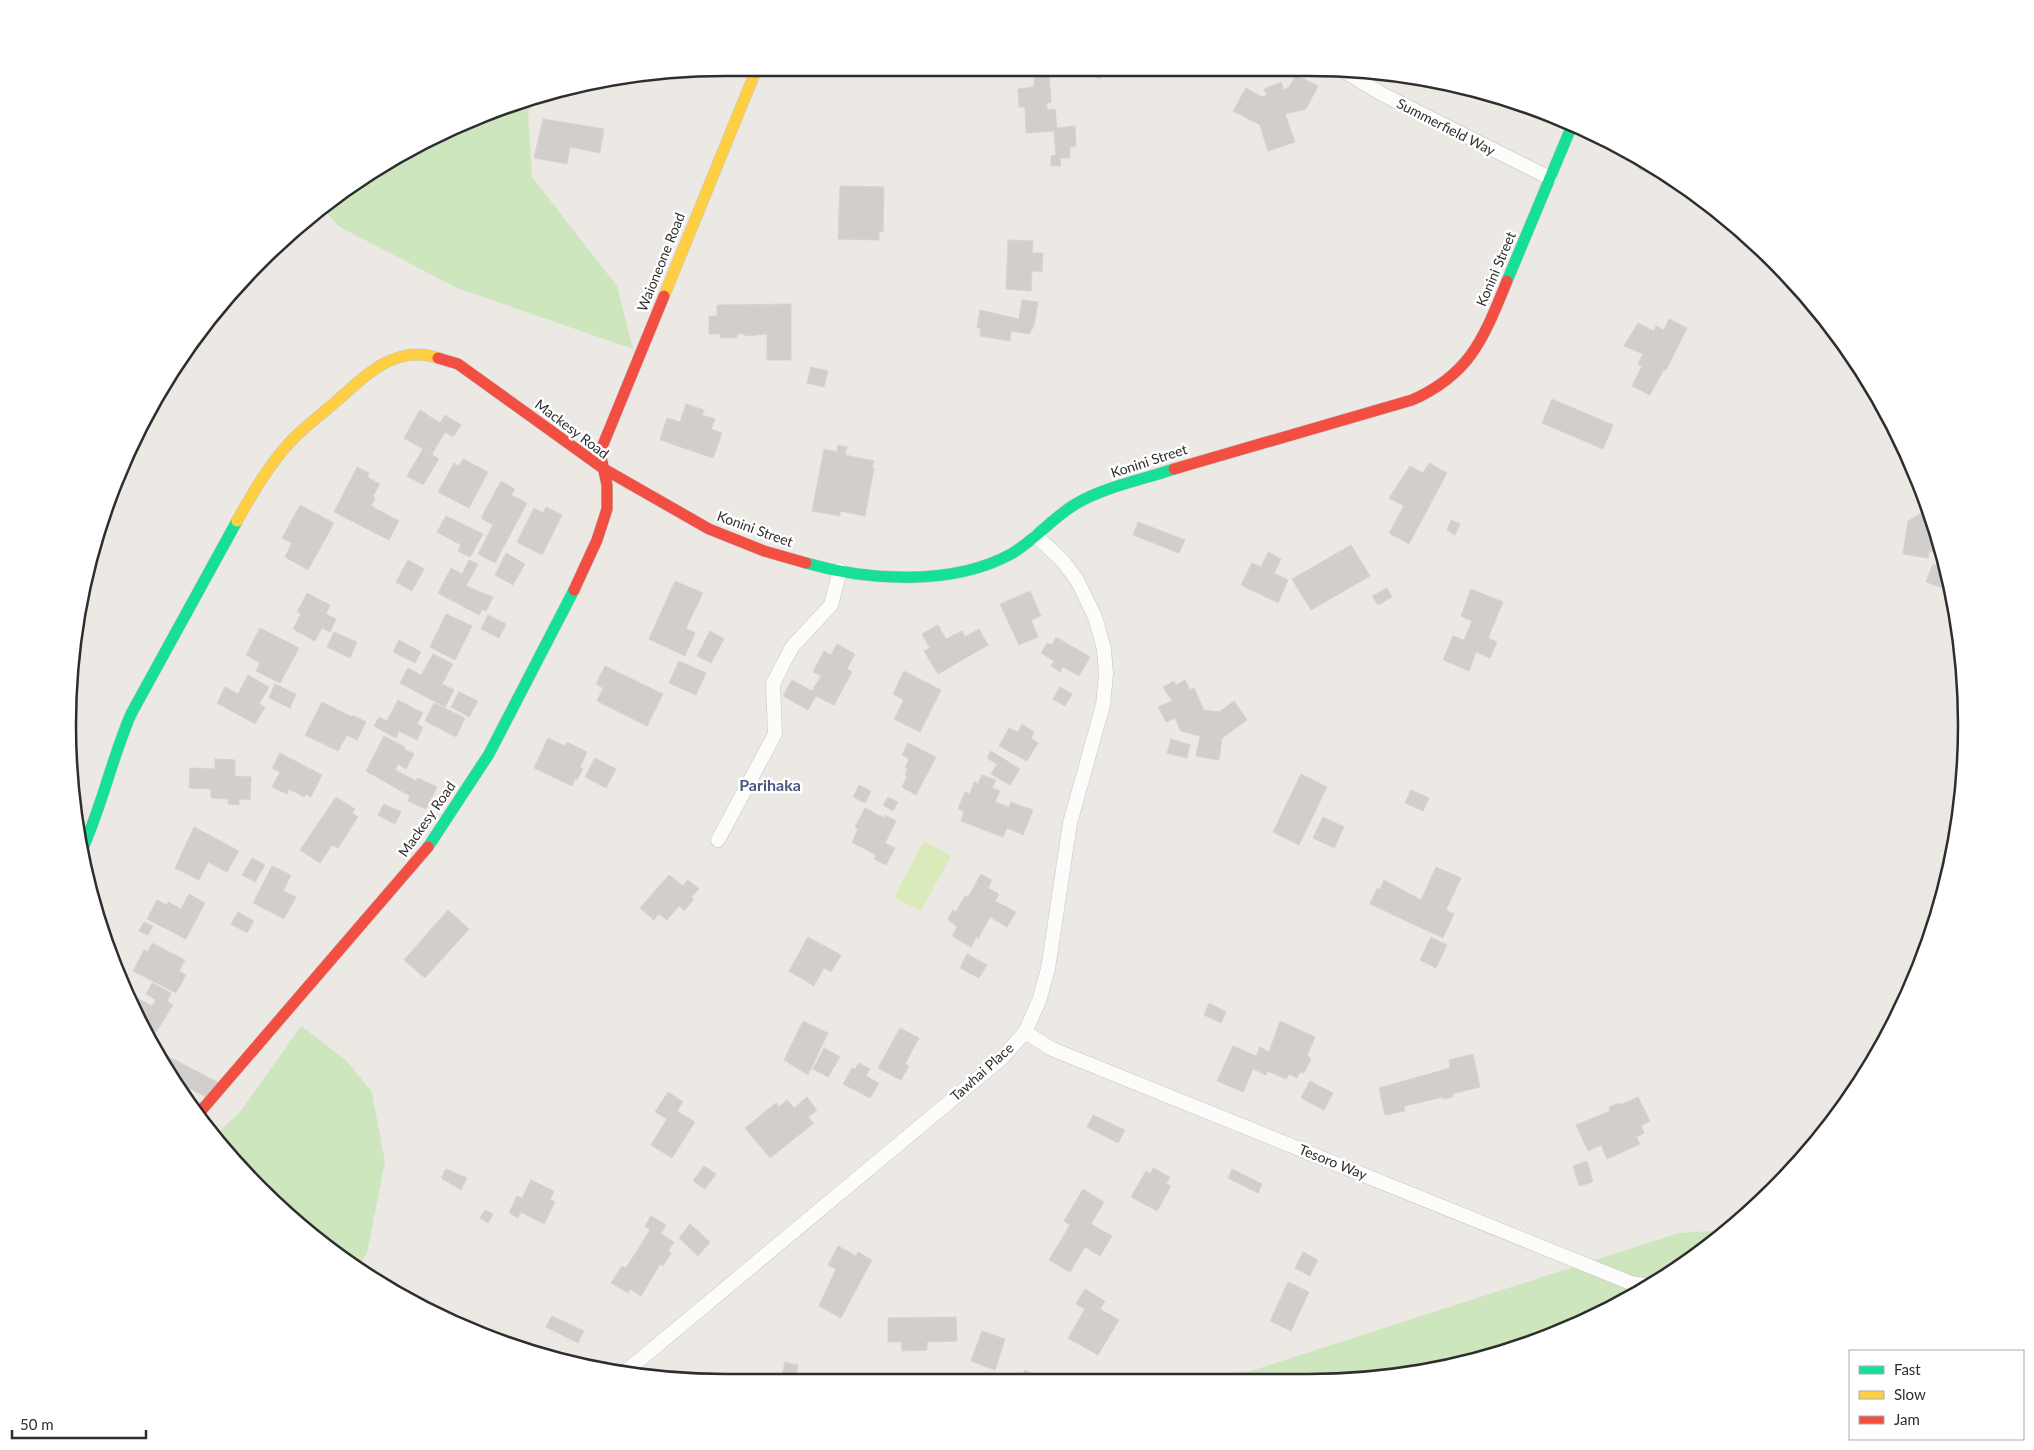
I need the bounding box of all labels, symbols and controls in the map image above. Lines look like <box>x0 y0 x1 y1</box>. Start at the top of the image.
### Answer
street label: Summerfield Way <box>1394 94 1499 159</box>
street label: Waioneone Road <box>633 210 688 314</box>
street label: Konini Street <box>1472 229 1519 309</box>
street label: Mackesy Road <box>532 395 613 462</box>
street label: Konini Street <box>1108 440 1189 481</box>
street label: Konini Street <box>715 507 795 550</box>
district label: Parihaka <box>739 775 801 794</box>
street label: Mackesy Road <box>394 778 459 860</box>
street label: Tawhai Place <box>947 1039 1017 1104</box>
street label: Tesoro Way <box>1297 1140 1370 1183</box>
legend <box>1849 1350 2024 1440</box>
text: Fast <box>1894 1360 1921 1378</box>
text: Slow <box>1894 1385 1926 1403</box>
scale bar <box>12 1408 146 1440</box>
text: Jam <box>1894 1410 1920 1428</box>
text: 50 m <box>20 1415 54 1433</box>

